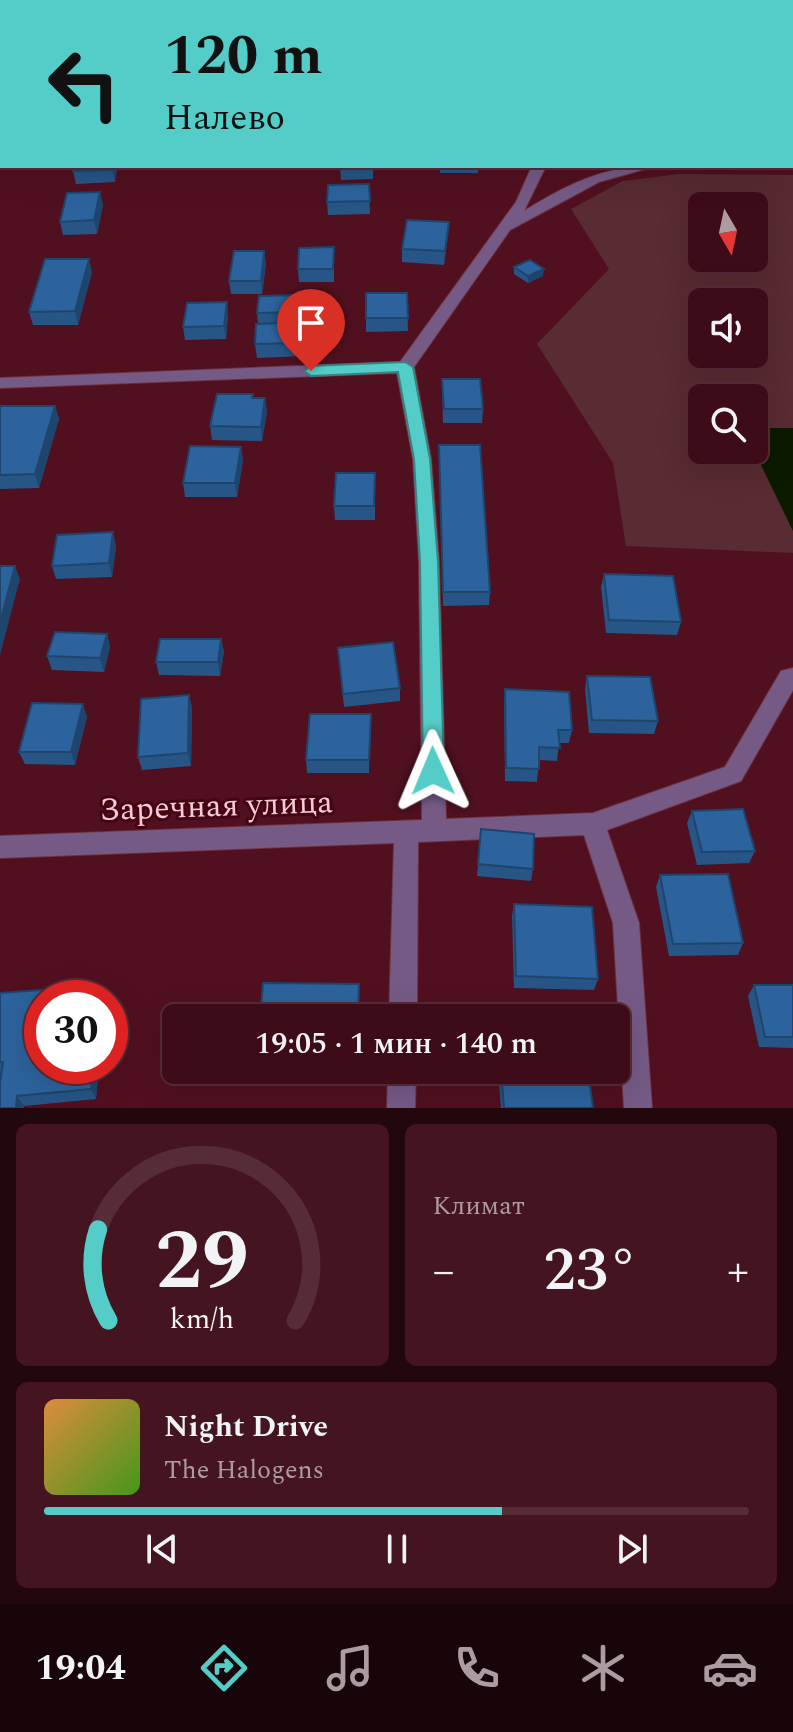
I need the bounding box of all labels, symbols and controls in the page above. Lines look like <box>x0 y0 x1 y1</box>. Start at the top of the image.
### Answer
text: 120 m <box>164 14 323 99</box>
icon: left <box>32 32 136 136</box>
text: Налево <box>164 91 285 146</box>
north arrow <box>688 192 768 272</box>
map controls <box>688 192 768 464</box>
button: sound <box>688 288 768 368</box>
pin <box>277 289 345 371</box>
icon: arrive <box>289 301 333 345</box>
button: search <box>688 384 768 464</box>
position arrow <box>391 729 475 813</box>
street label: Заречная улица <box>98 778 334 835</box>
speed limit sign: 30 <box>24 980 128 1084</box>
text: 19:05 · 1 мин · 140 m <box>255 1021 537 1067</box>
text: Климат <box>433 1186 525 1226</box>
text: 29 <box>156 1199 249 1326</box>
text: 23° <box>544 1225 638 1317</box>
text: − <box>433 1238 455 1305</box>
text: + <box>727 1238 749 1305</box>
text: km/h <box>170 1298 234 1341</box>
text: Night Drive <box>164 1404 328 1450</box>
text: The Halogens <box>164 1450 324 1490</box>
icon: previous <box>140 1527 184 1571</box>
icon: pause <box>375 1527 419 1571</box>
icon: next <box>610 1527 654 1571</box>
icon: directions <box>196 1640 252 1696</box>
icon: music <box>322 1640 378 1696</box>
icon: phone <box>449 1640 505 1696</box>
icon: climate <box>575 1640 631 1696</box>
icon: car <box>702 1640 758 1696</box>
text: 19:04 <box>35 1641 126 1696</box>

